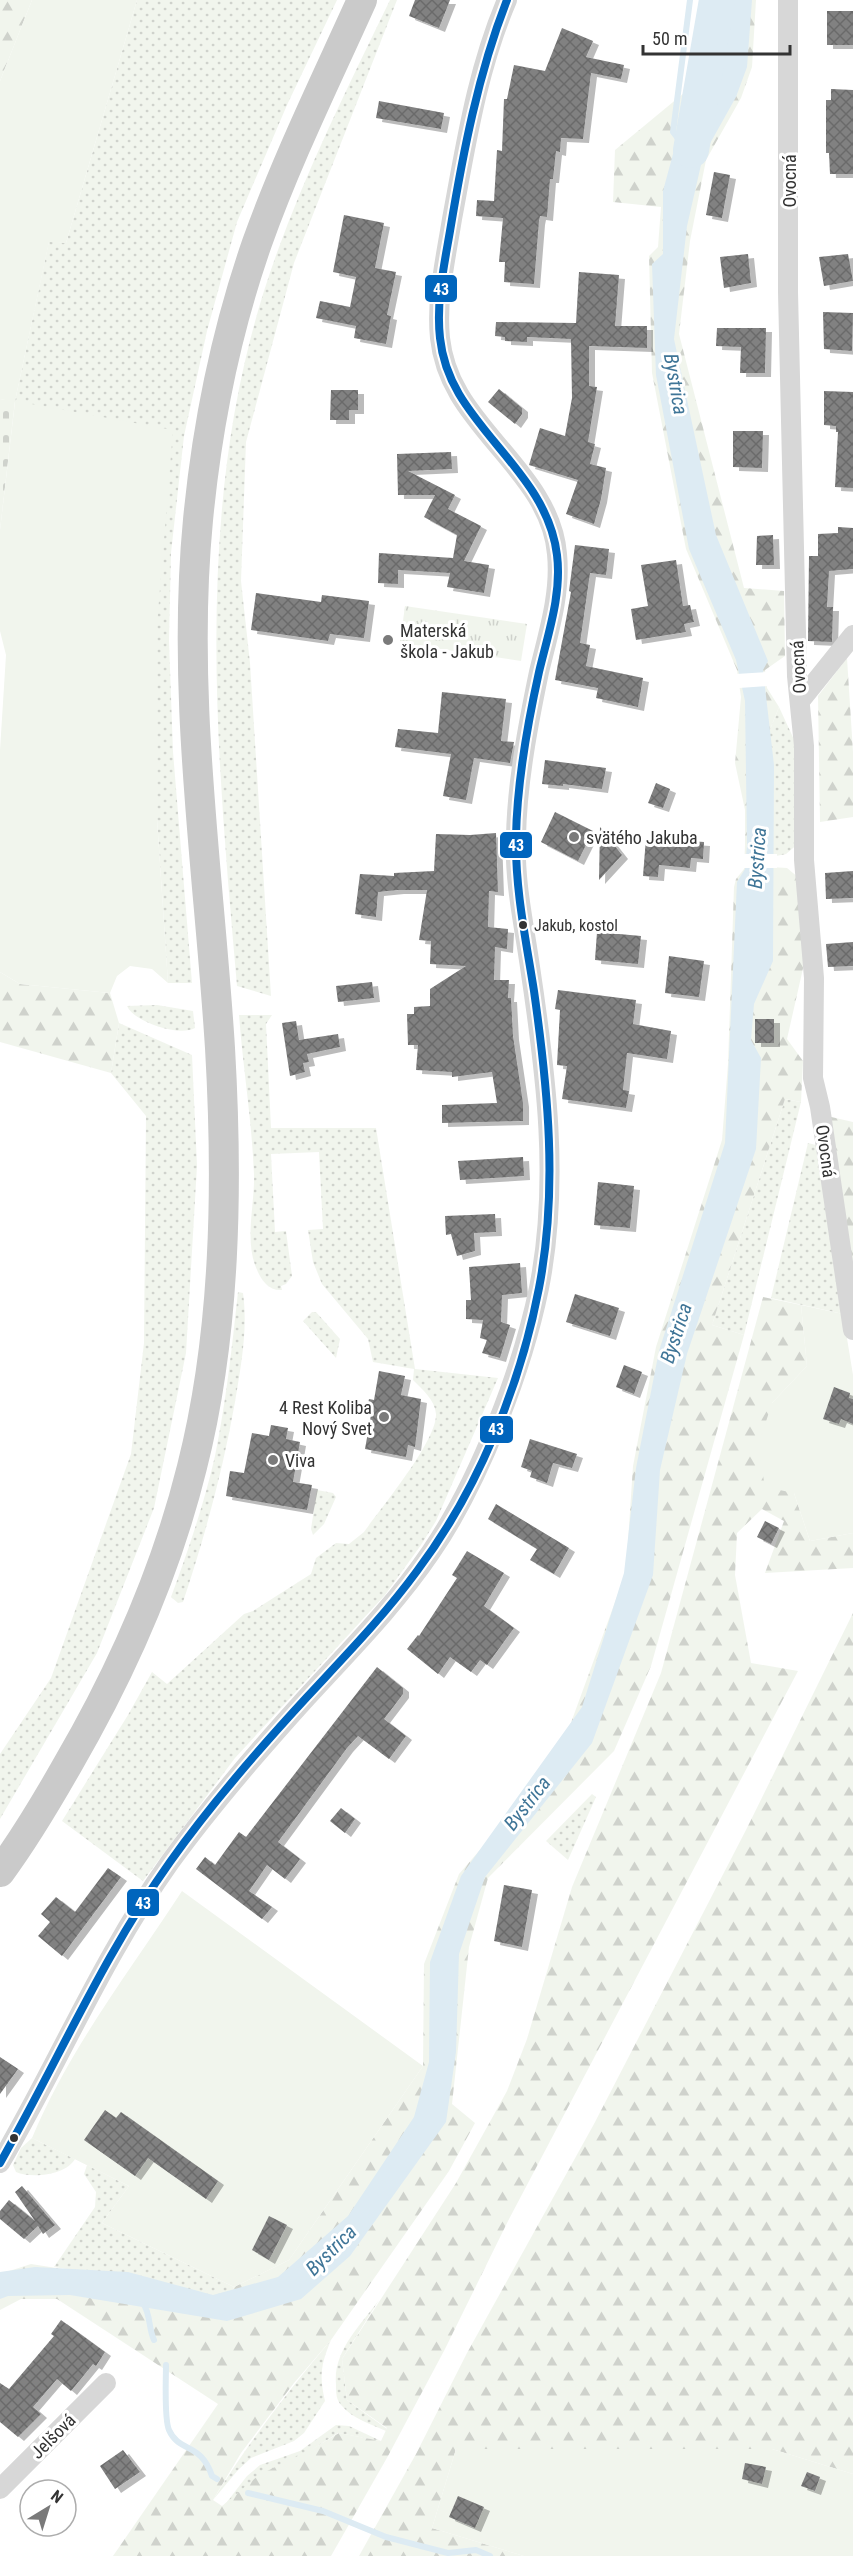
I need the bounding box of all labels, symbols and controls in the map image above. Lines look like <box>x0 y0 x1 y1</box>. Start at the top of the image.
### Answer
scale bar <box>643 18 790 56</box>
text: 50 m <box>652 28 687 49</box>
street label: Ovocná <box>779 154 800 208</box>
line badge: 43 <box>424 274 458 303</box>
text: 43 <box>433 280 449 299</box>
water label: Bystrica <box>659 351 693 417</box>
place label: Materská škola - Jakub <box>400 620 494 662</box>
marker: Materská škola - Jakub <box>381 633 395 647</box>
street label: Ovocná <box>786 640 810 694</box>
water label: Bystrica <box>743 826 771 890</box>
place label: svätého Jakuba <box>586 827 698 848</box>
marker: svätého Jakuba <box>567 830 581 844</box>
line badge: 43 <box>499 831 533 859</box>
text: 43 <box>508 836 524 855</box>
place label: Jakub, kostol <box>534 916 618 935</box>
marker: Jakub, kostol <box>517 919 529 931</box>
street label: Ovocná <box>812 1123 840 1179</box>
water label: Bystrica <box>655 1300 697 1366</box>
place label: 4 Rest Koliba Nový Svet <box>279 1397 372 1439</box>
marker: 4 Rest Koliba Nový Svet <box>377 1410 391 1424</box>
line badge: 43 <box>479 1415 514 1444</box>
text: 43 <box>488 1420 504 1439</box>
place label: Viva <box>285 1450 315 1471</box>
marker: Viva <box>266 1453 280 1467</box>
water label: Bystrica <box>498 1771 556 1835</box>
line badge: 43 <box>126 1888 160 1917</box>
text: 43 <box>135 1894 151 1913</box>
unlabelled marker <box>8 2132 20 2144</box>
water label: Bystrica <box>301 2220 361 2280</box>
street label: Jelšová <box>26 2409 80 2463</box>
north arrow <box>18 2478 78 2538</box>
text: N <box>47 2486 67 2507</box>

